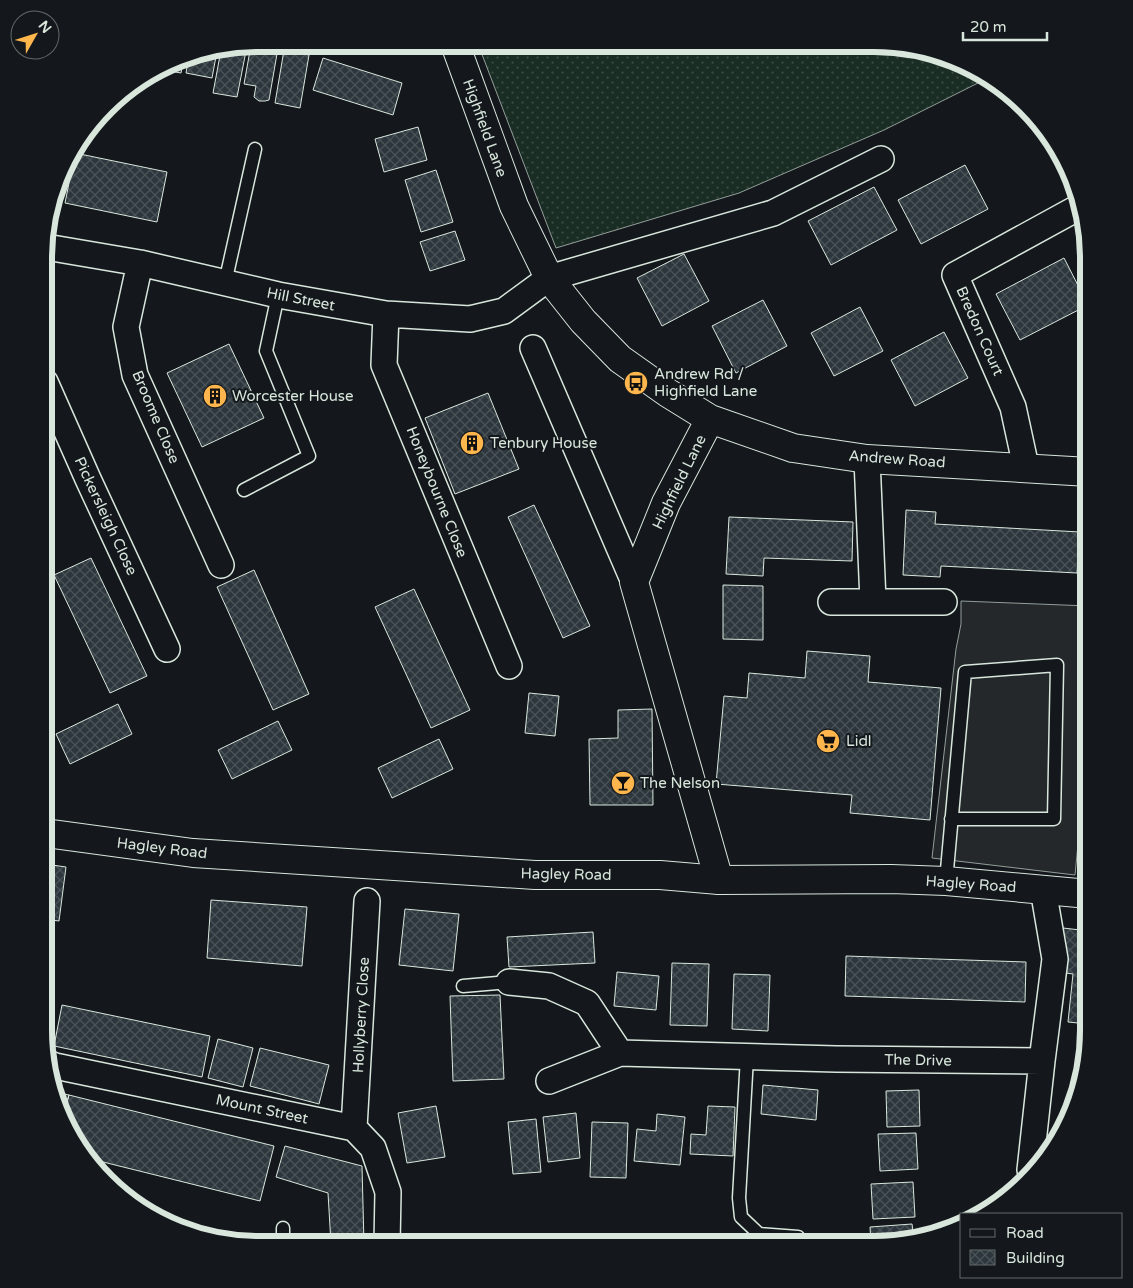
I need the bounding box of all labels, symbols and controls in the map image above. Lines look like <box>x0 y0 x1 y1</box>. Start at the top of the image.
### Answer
north arrow <box>10 10 60 60</box>
scale bar <box>963 10 1047 42</box>
text: N <box>35 17 55 37</box>
text: 20 m <box>970 18 1007 36</box>
street label: Highfield Lane <box>459 76 511 180</box>
street label: Hill Street <box>265 284 337 314</box>
street label: Bredon Court <box>952 284 1008 379</box>
place label: Andrew Rd / Highfield Lane <box>654 365 757 400</box>
street label: Broome Close <box>128 368 184 466</box>
bus stop icon: Andrew Rd / Highfield Lane <box>623 370 649 396</box>
building icon: Worcester House <box>202 383 228 409</box>
place label: Worcester House <box>232 387 354 405</box>
street label: Honeybourne Close <box>402 424 472 560</box>
building icon: Tenbury House <box>459 430 485 456</box>
street label: Highfield Lane <box>648 432 710 532</box>
place label: Tenbury House <box>490 434 597 452</box>
street label: Andrew Road <box>848 447 946 471</box>
street label: Pickersleigh Close <box>71 454 141 578</box>
supermarket icon: Lidl <box>815 728 841 754</box>
place label: Lidl <box>846 732 872 750</box>
bar icon: The Nelson <box>610 770 636 796</box>
place label: The Nelson <box>640 774 720 792</box>
street label: Hagley Road <box>116 834 208 862</box>
street label: Hagley Road <box>520 864 612 884</box>
street label: Hagley Road <box>925 872 1017 896</box>
street label: Hollyberry Close <box>349 957 373 1073</box>
street label: The Drive <box>884 1050 952 1070</box>
street label: Mount Street <box>214 1090 310 1128</box>
legend <box>960 1213 1123 1278</box>
text: Road <box>1006 1224 1044 1242</box>
text: Building <box>1006 1249 1065 1267</box>

